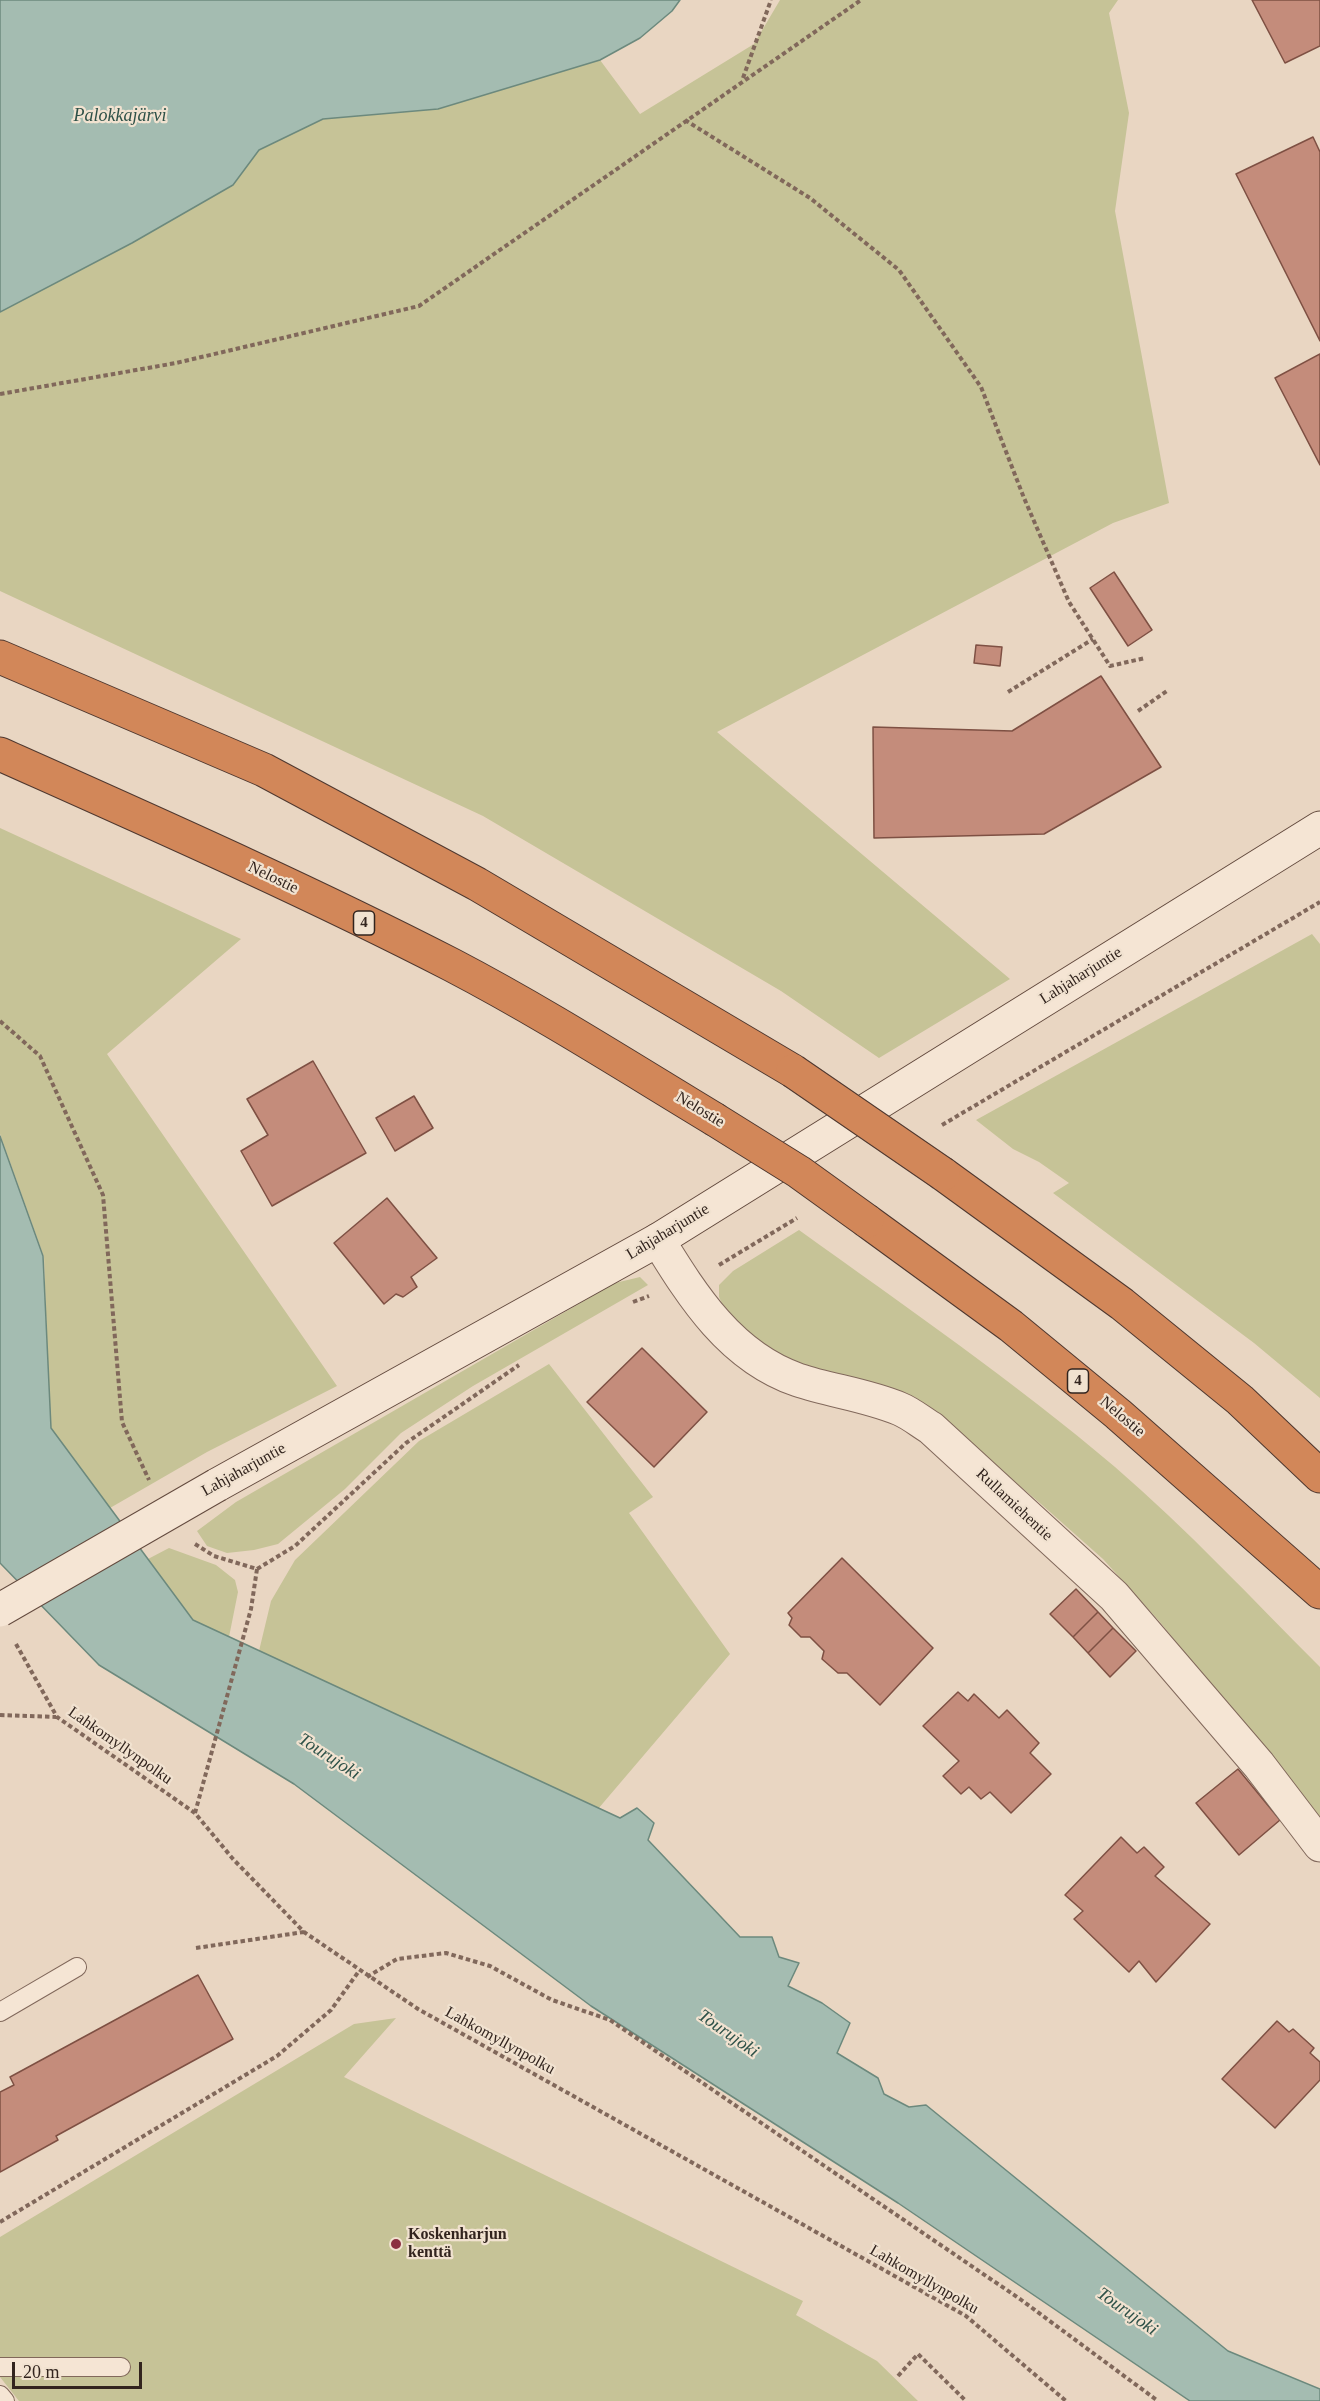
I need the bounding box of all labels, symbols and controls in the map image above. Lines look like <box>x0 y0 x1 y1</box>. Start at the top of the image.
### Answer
water label: Palokkajärvi <box>74 105 166 127</box>
street label: Nelostie <box>245 858 301 898</box>
road number: 4 <box>354 911 374 935</box>
street label: Lahjaharjuntie <box>1036 943 1126 1009</box>
street label: Nelostie <box>672 1088 728 1132</box>
street label: Lahjaharjuntie <box>623 1200 713 1264</box>
road number: 4 <box>1068 1369 1088 1393</box>
street label: Nelostie <box>1095 1393 1149 1441</box>
street label: Lahjaharjuntie <box>199 1439 289 1501</box>
street label: Rullamiehentie <box>972 1465 1056 1545</box>
street label: Lahkomyllynpolku <box>64 1703 176 1789</box>
water label: Tourujoki <box>294 1729 364 1785</box>
street label: Lahkomyllynpolku <box>442 2003 558 2079</box>
water label: Tourujoki <box>693 2005 763 2063</box>
place label: Koskenharjun kenttä <box>408 2225 507 2263</box>
marker: Koskenharjun kenttä <box>389 2237 403 2251</box>
street label: Lahkomyllynpolku <box>866 2241 982 2319</box>
water label: Tourujoki <box>1092 2283 1162 2341</box>
scale bar <box>15 2350 146 2388</box>
text: 20 m <box>23 2362 60 2382</box>

